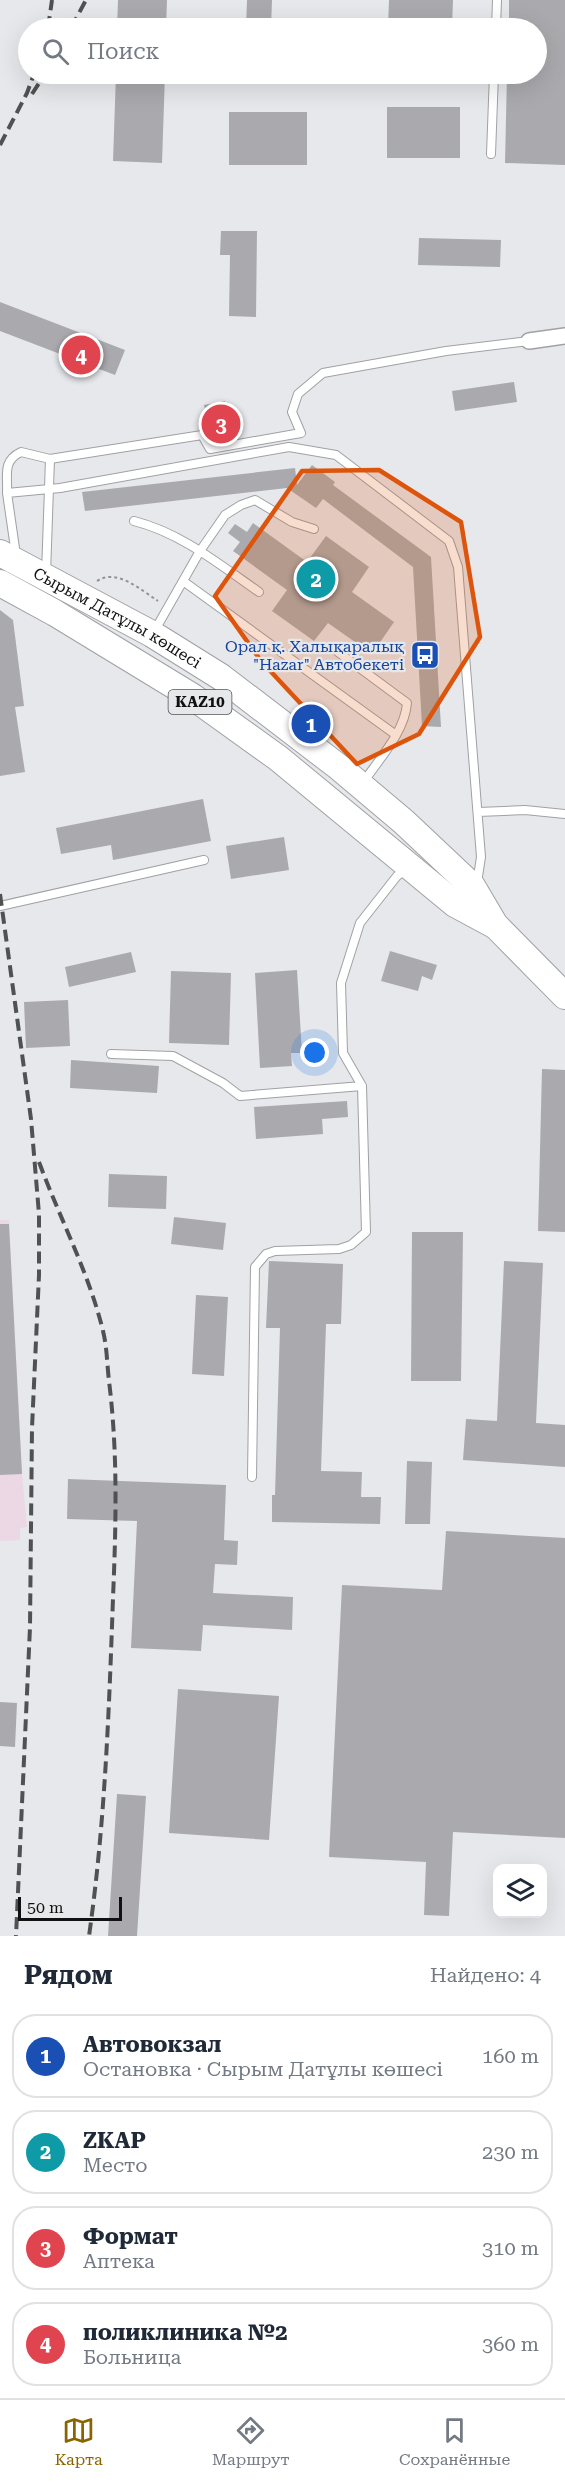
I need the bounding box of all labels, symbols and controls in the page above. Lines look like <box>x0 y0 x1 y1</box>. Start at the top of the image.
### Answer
search box <box>18 18 547 84</box>
icon: search <box>39 35 72 68</box>
text: Поиск <box>87 39 159 64</box>
pin: 4 <box>62 332 100 378</box>
pin: 3 <box>202 402 240 446</box>
pin: 2 <box>296 556 336 602</box>
street label: Сырым Датұлы көшесі <box>30 564 205 672</box>
place label: Орал қ. Халықаралық "Hazar" Автобекеті <box>225 637 404 674</box>
bus stop icon: Орал қ. Халықаралық "Hazar" Автобекеті <box>409 639 441 671</box>
road number: KAZ10 <box>168 690 232 714</box>
pin: 1 <box>292 702 330 746</box>
your location <box>300 1038 329 1067</box>
map controls <box>493 1864 547 1918</box>
button: layers <box>493 1864 547 1918</box>
scale bar <box>18 1894 122 1922</box>
text: 50 m <box>27 1898 64 1917</box>
text: Рядом <box>24 1960 113 1990</box>
text: Найдено: 4 <box>430 1963 541 1987</box>
text: Автовокзал <box>83 2032 221 2057</box>
text: 1 <box>40 2044 51 2068</box>
text: 160 m <box>482 2044 539 2068</box>
text: Остановка · Сырым Датұлы көшесі <box>83 2057 443 2081</box>
text: ZKAP <box>83 2128 146 2153</box>
text: 2 <box>40 2140 51 2164</box>
text: 230 m <box>482 2140 539 2164</box>
text: Место <box>83 2153 148 2177</box>
text: Формат <box>83 2224 178 2249</box>
text: 3 <box>40 2236 51 2260</box>
text: 310 m <box>482 2236 539 2260</box>
text: Аптека <box>83 2249 155 2273</box>
text: поликлиника №2 <box>83 2320 288 2345</box>
text: 4 <box>40 2332 51 2356</box>
text: 360 m <box>482 2332 539 2356</box>
text: Больница <box>83 2345 181 2369</box>
tab: Карта <box>55 2414 103 2469</box>
tab: Маршрут <box>212 2414 289 2469</box>
tab: Сохранённые <box>399 2414 510 2469</box>

